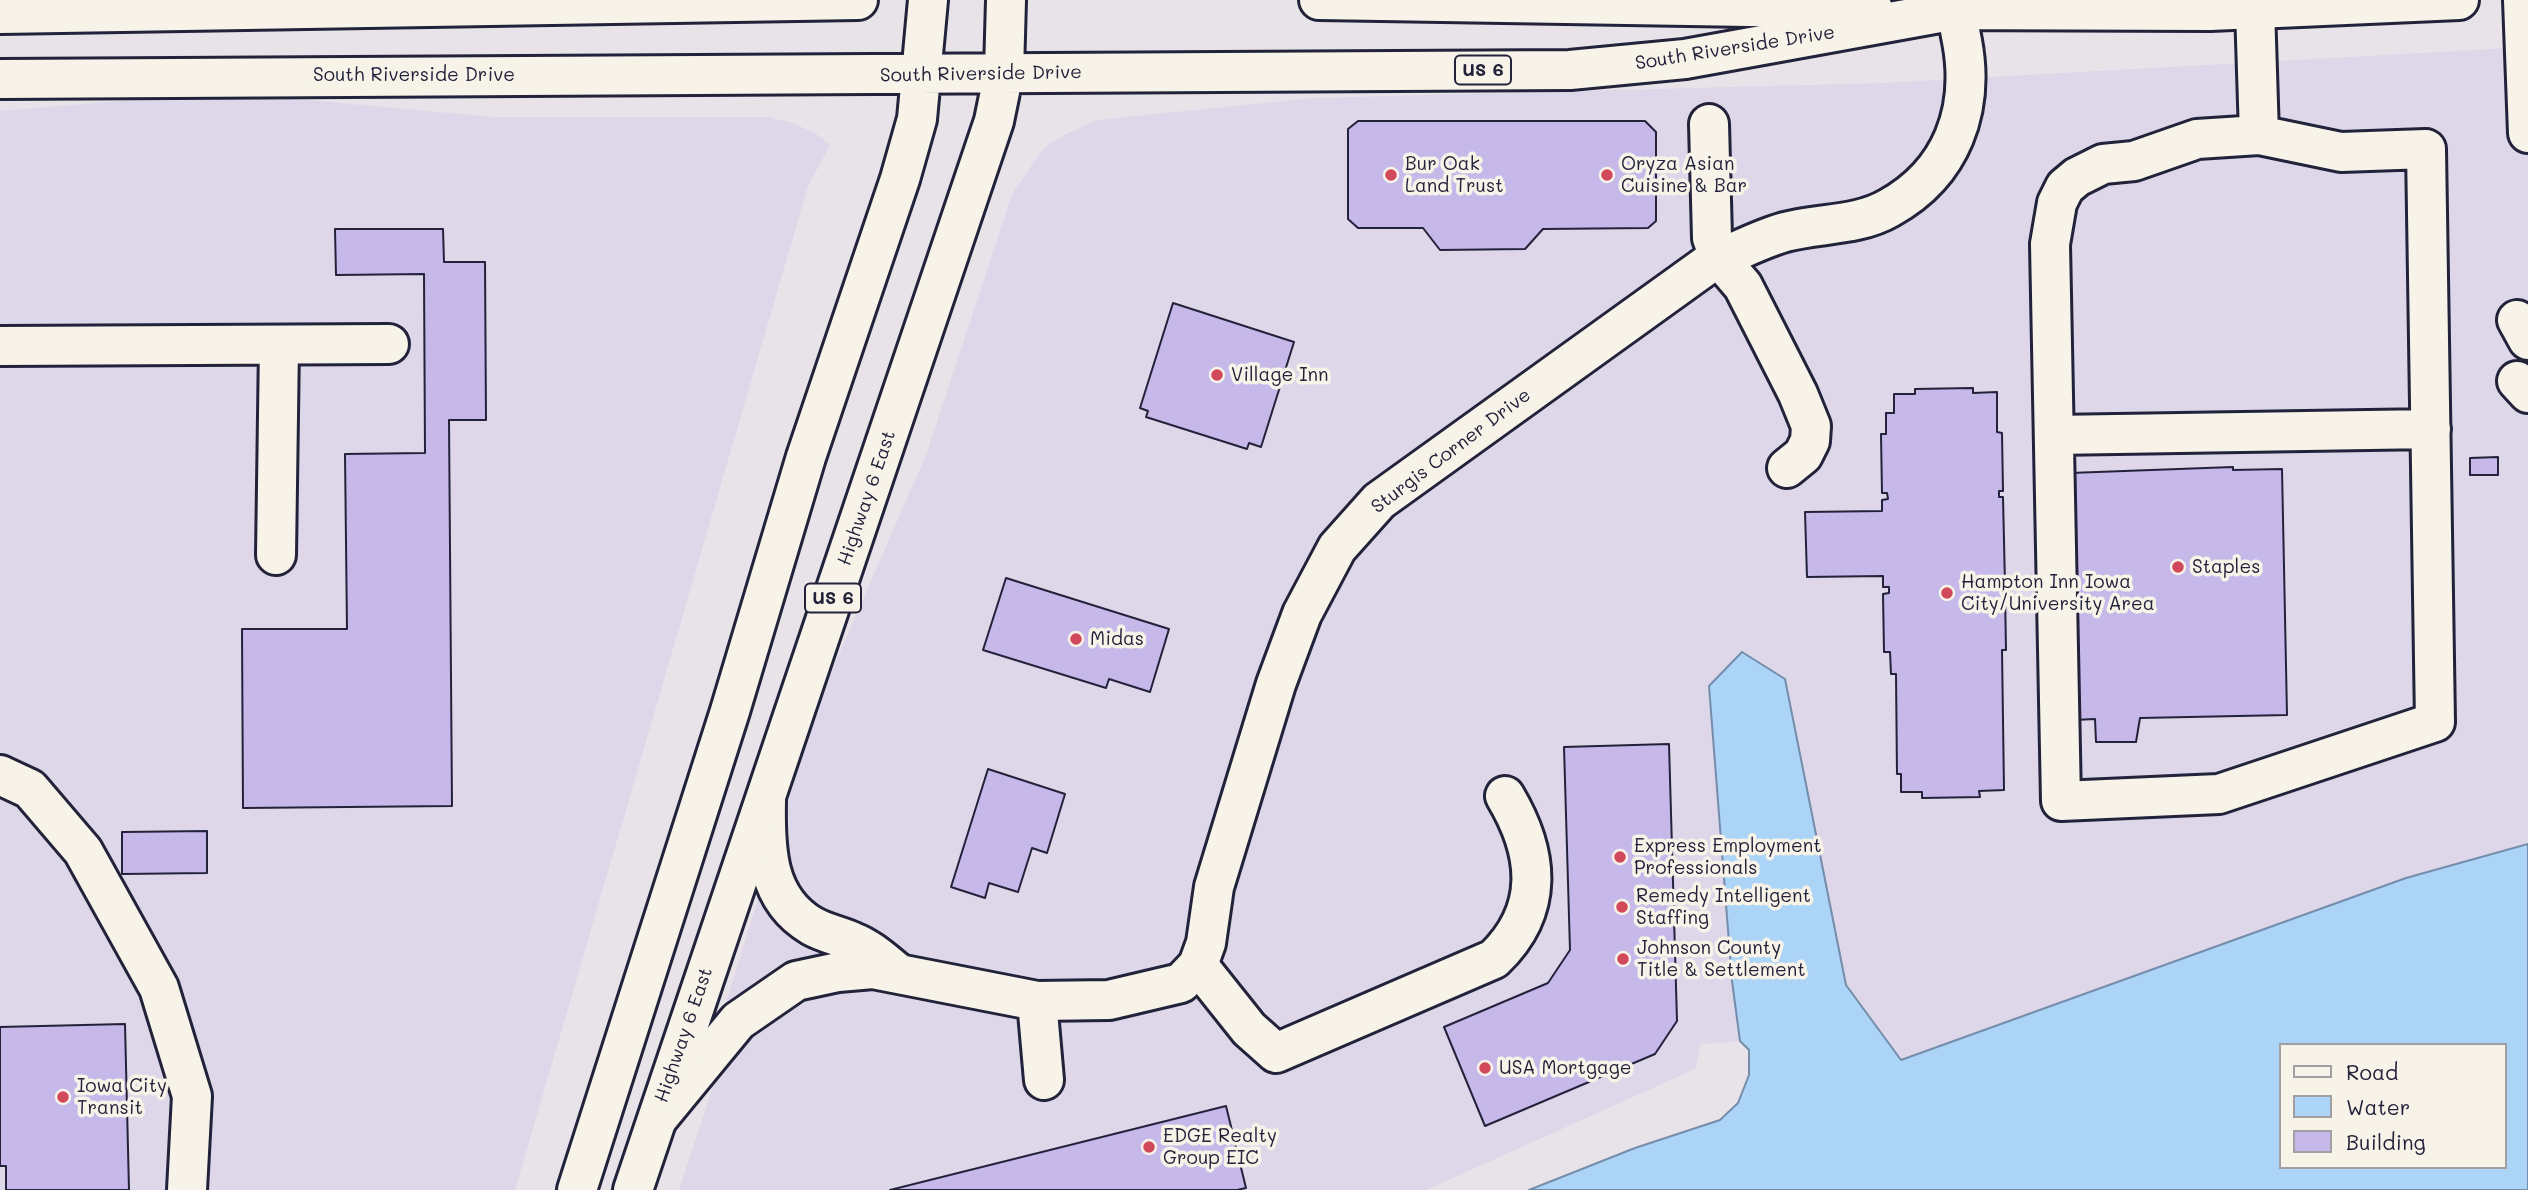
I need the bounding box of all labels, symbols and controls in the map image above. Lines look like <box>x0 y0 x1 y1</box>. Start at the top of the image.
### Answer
street label: South Riverside Drive <box>1633 21 1837 75</box>
road number: US 6 <box>1455 56 1511 84</box>
street label: South Riverside Drive <box>880 61 1082 87</box>
street label: South Riverside Drive <box>313 64 515 86</box>
place label: Bur Oak Land Trust <box>1405 153 1504 197</box>
place label: Oryza Asian Cuisine & Bar <box>1621 153 1747 197</box>
marker: Bur Oak Land Trust <box>1383 167 1399 183</box>
marker: Oryza Asian Cuisine & Bar <box>1599 167 1615 183</box>
place label: Village Inn <box>1231 364 1329 386</box>
marker: Village Inn <box>1209 367 1225 383</box>
street label: Sturgis Corner Drive <box>1367 384 1535 518</box>
street label: Highway 6 East <box>833 427 901 569</box>
place label: Staples <box>2192 556 2260 578</box>
marker: Staples <box>2170 559 2186 575</box>
place label: Hampton Inn Iowa City/University Area <box>1961 571 2155 615</box>
road number: US 6 <box>805 584 861 612</box>
marker: Hampton Inn Iowa City/University Area <box>1939 585 1955 601</box>
place label: Midas <box>1090 628 1144 650</box>
marker: Midas <box>1068 631 1084 647</box>
place label: Express Employment Professionals <box>1634 835 1822 879</box>
marker: Express Employment Professionals <box>1612 849 1628 865</box>
place label: Remedy Intelligent Staffing <box>1636 885 1811 929</box>
marker: Remedy Intelligent Staffing <box>1614 899 1630 915</box>
place label: Johnson County Title & Settlement <box>1637 937 1806 981</box>
marker: Johnson County Title & Settlement <box>1615 951 1631 967</box>
street label: Highway 6 East <box>650 964 718 1106</box>
legend <box>2280 1043 2507 1169</box>
place label: USA Mortgage <box>1499 1057 1632 1079</box>
text: Road <box>2346 1058 2398 1085</box>
marker: USA Mortgage <box>1477 1060 1493 1076</box>
place label: Iowa City Transit <box>77 1075 167 1119</box>
marker: Iowa City Transit <box>55 1089 71 1105</box>
text: Water <box>2346 1093 2410 1120</box>
place label: EDGE Realty Group EIC <box>1163 1125 1277 1169</box>
text: Building <box>2346 1128 2426 1155</box>
marker: EDGE Realty Group EIC <box>1141 1139 1157 1155</box>

